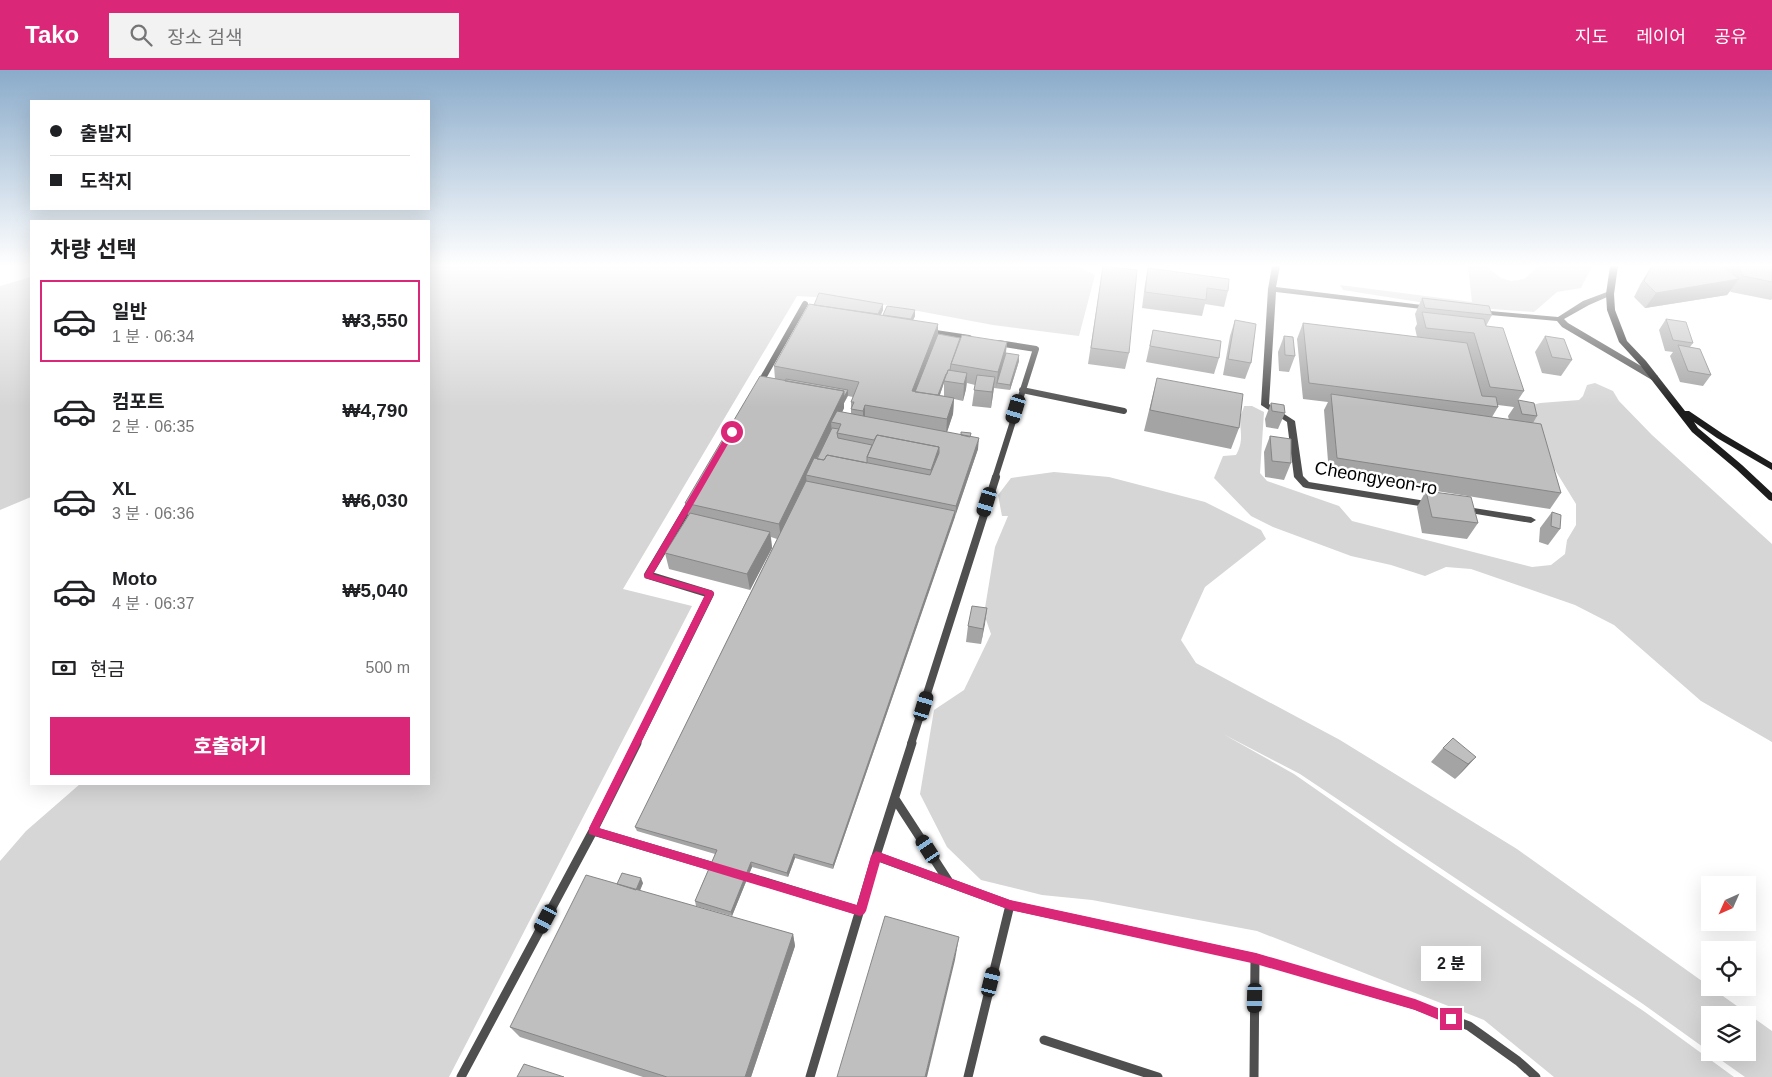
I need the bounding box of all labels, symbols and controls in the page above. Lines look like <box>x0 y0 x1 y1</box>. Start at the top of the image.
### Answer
search box <box>109 13 459 58</box>
text: Tako <box>25 21 79 48</box>
icon: search <box>127 21 155 49</box>
text: 장소 검색 <box>167 27 242 48</box>
text: 지도 <box>1575 27 1608 47</box>
text: 레이어 <box>1636 27 1686 47</box>
text: 공유 <box>1714 27 1747 47</box>
text: 출발지 <box>80 123 132 144</box>
text: 도착지 <box>80 171 132 192</box>
text: 차량 선택 <box>50 237 137 262</box>
icon: car <box>52 299 97 344</box>
text: 일반 <box>112 301 147 322</box>
text: ₩3,550 <box>343 310 408 331</box>
text: 1 분 · 06:34 <box>112 328 194 345</box>
icon: car <box>52 389 97 434</box>
text: 컴포트 <box>112 391 164 412</box>
car <box>1004 392 1027 426</box>
text: ₩4,790 <box>343 400 408 421</box>
text: 2 분 · 06:35 <box>112 418 194 435</box>
route start <box>721 421 743 443</box>
street label: Cheongyeon-ro <box>1313 457 1439 499</box>
text: XL <box>112 478 136 499</box>
icon: car <box>52 479 97 524</box>
car <box>975 485 998 519</box>
text: ₩6,030 <box>343 490 408 511</box>
text: 3 분 · 06:36 <box>112 505 194 522</box>
text: Moto <box>112 568 157 589</box>
icon: car <box>52 569 97 614</box>
text: ₩5,040 <box>343 580 408 601</box>
text: 4 분 · 06:37 <box>112 595 194 612</box>
icon: cash <box>50 654 78 682</box>
text: 현금 <box>90 659 125 680</box>
text: 500 m <box>366 659 410 676</box>
car <box>912 689 935 723</box>
button: 호출하기 <box>50 717 410 775</box>
car <box>913 832 942 866</box>
north arrow <box>1701 876 1756 931</box>
map controls <box>1701 876 1756 1061</box>
car <box>532 902 559 936</box>
button: locate <box>1701 941 1756 996</box>
callout: 2 분 <box>1421 946 1481 982</box>
text: 2 분 <box>1437 955 1465 972</box>
car <box>980 966 1001 998</box>
car <box>1247 983 1262 1013</box>
button: layers <box>1701 1006 1756 1061</box>
route end <box>1440 1008 1462 1030</box>

